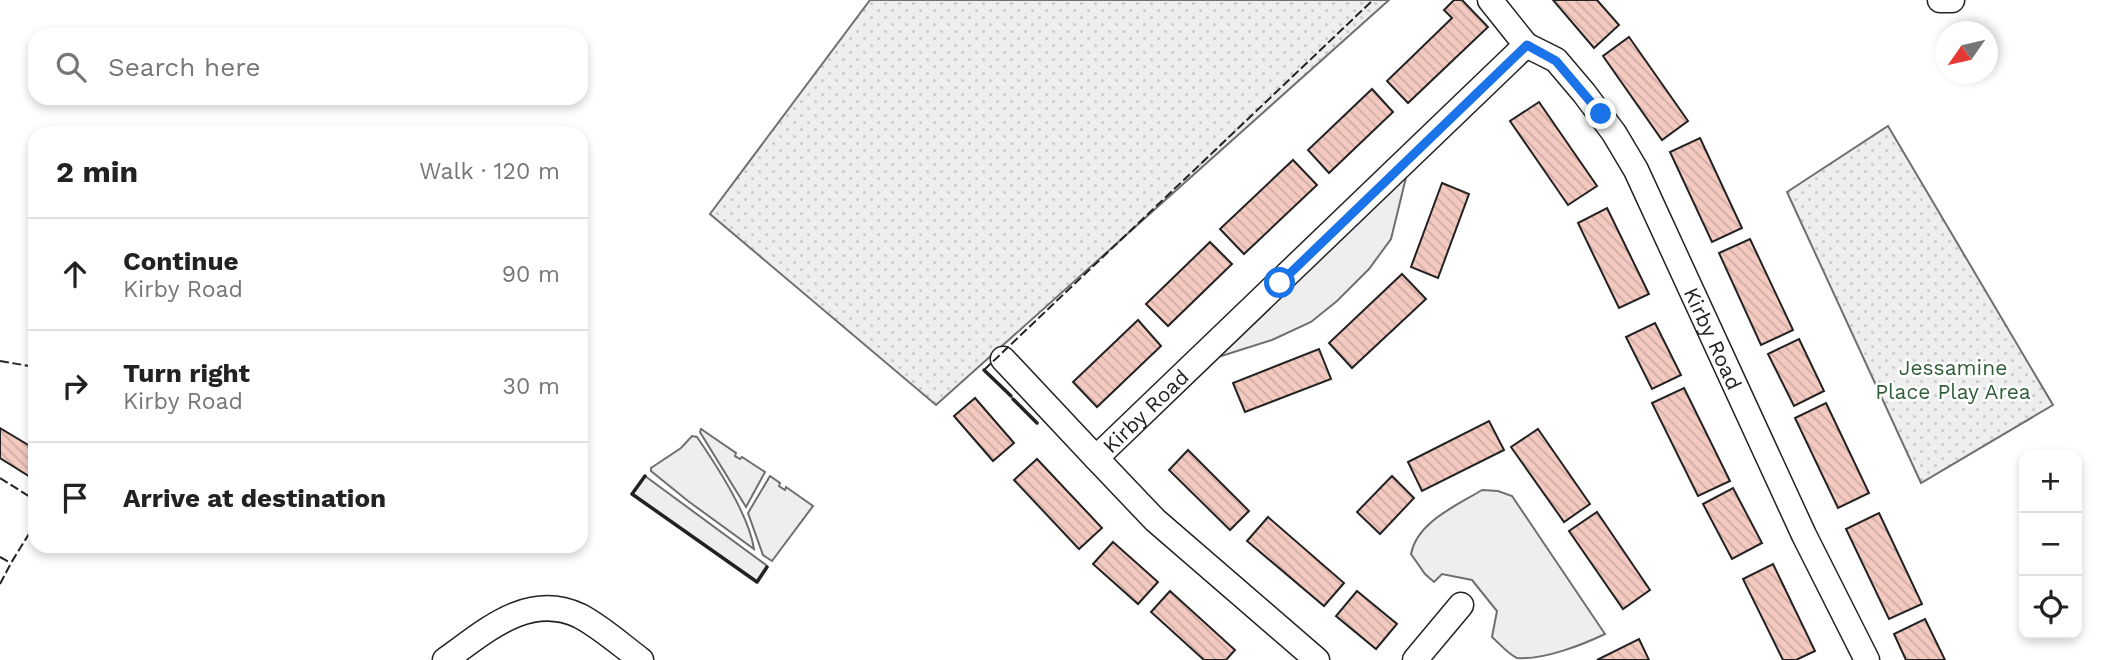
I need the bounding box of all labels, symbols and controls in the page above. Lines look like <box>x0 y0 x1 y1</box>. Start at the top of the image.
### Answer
north arrow <box>1935 21 1998 84</box>
search box <box>28 28 588 105</box>
icon: search <box>52 48 90 86</box>
text: Search here <box>108 52 260 82</box>
route end <box>1585 98 1616 129</box>
text: 2 min <box>56 154 138 189</box>
text: Walk · 120 m <box>419 158 560 185</box>
text: Continue <box>123 246 239 276</box>
icon: ahead <box>56 255 94 293</box>
text: 90 m <box>502 261 560 288</box>
route start <box>1264 267 1295 298</box>
text: Kirby Road <box>123 276 243 303</box>
street label: Kirby Road <box>1679 283 1748 393</box>
park label: Jessamine Place Play Area <box>1875 355 2031 404</box>
text: Turn right <box>123 358 250 388</box>
street label: Kirby Road <box>1097 364 1193 458</box>
icon: right <box>56 367 94 405</box>
text: 30 m <box>503 373 560 400</box>
text: Kirby Road <box>123 388 243 415</box>
map controls <box>2019 450 2082 639</box>
button: + <box>2019 450 2082 513</box>
icon: arrive <box>56 479 94 517</box>
text: Arrive at destination <box>123 483 386 513</box>
button: − <box>2019 513 2082 576</box>
button: locate <box>2019 576 2082 639</box>

